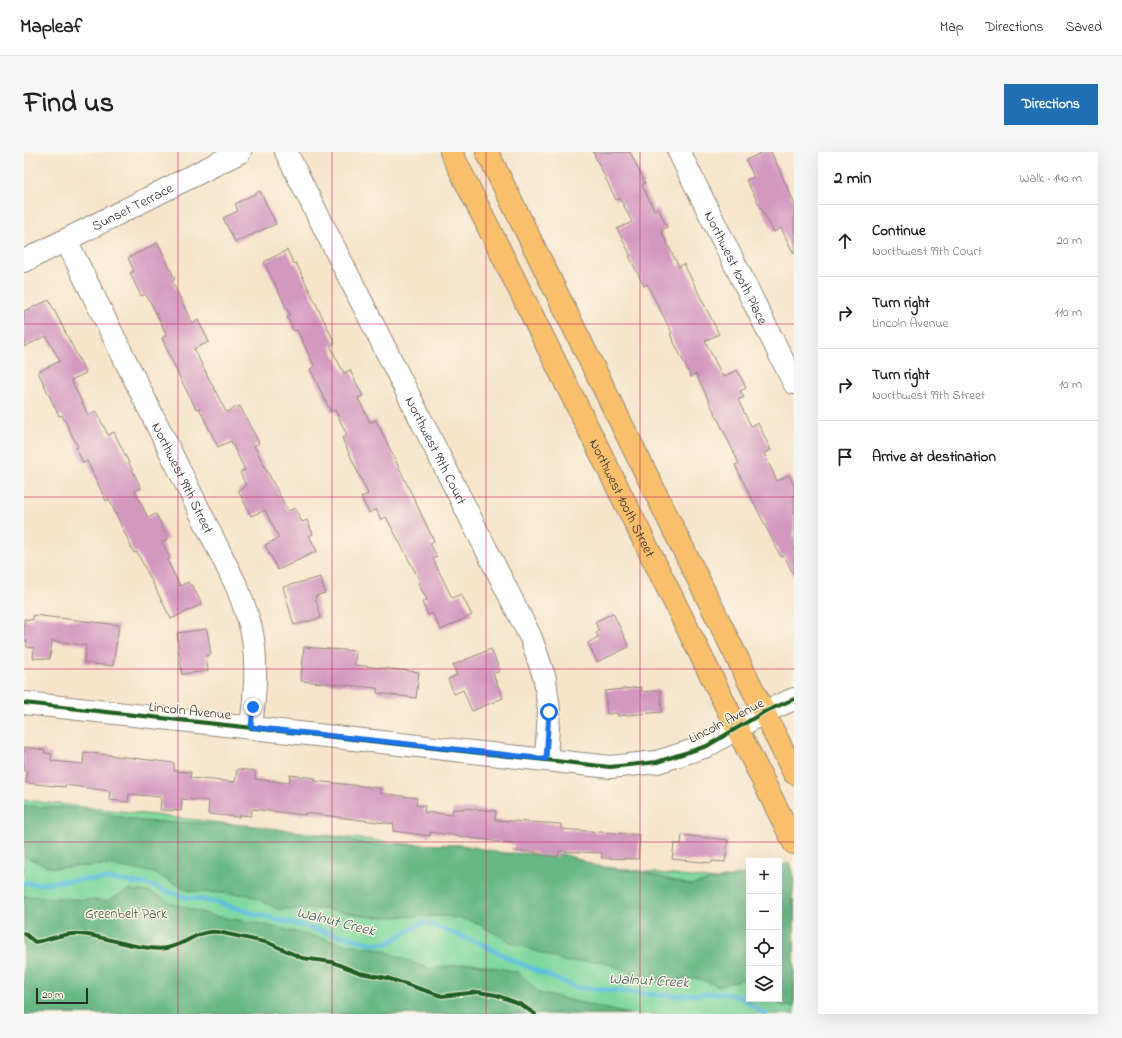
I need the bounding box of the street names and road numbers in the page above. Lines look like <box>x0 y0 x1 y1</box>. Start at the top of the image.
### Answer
street label: Sunset Terrace <box>88 178 178 237</box>
street label: Northwest 100th Place <box>698 208 773 329</box>
street label: Northwest 99th Court <box>399 393 471 509</box>
street label: Northwest 99th Street <box>145 419 218 538</box>
street label: Northwest 100th Street <box>583 435 660 562</box>
street label: Lincoln Avenue <box>685 693 769 749</box>
street label: Lincoln Avenue <box>148 697 233 726</box>

